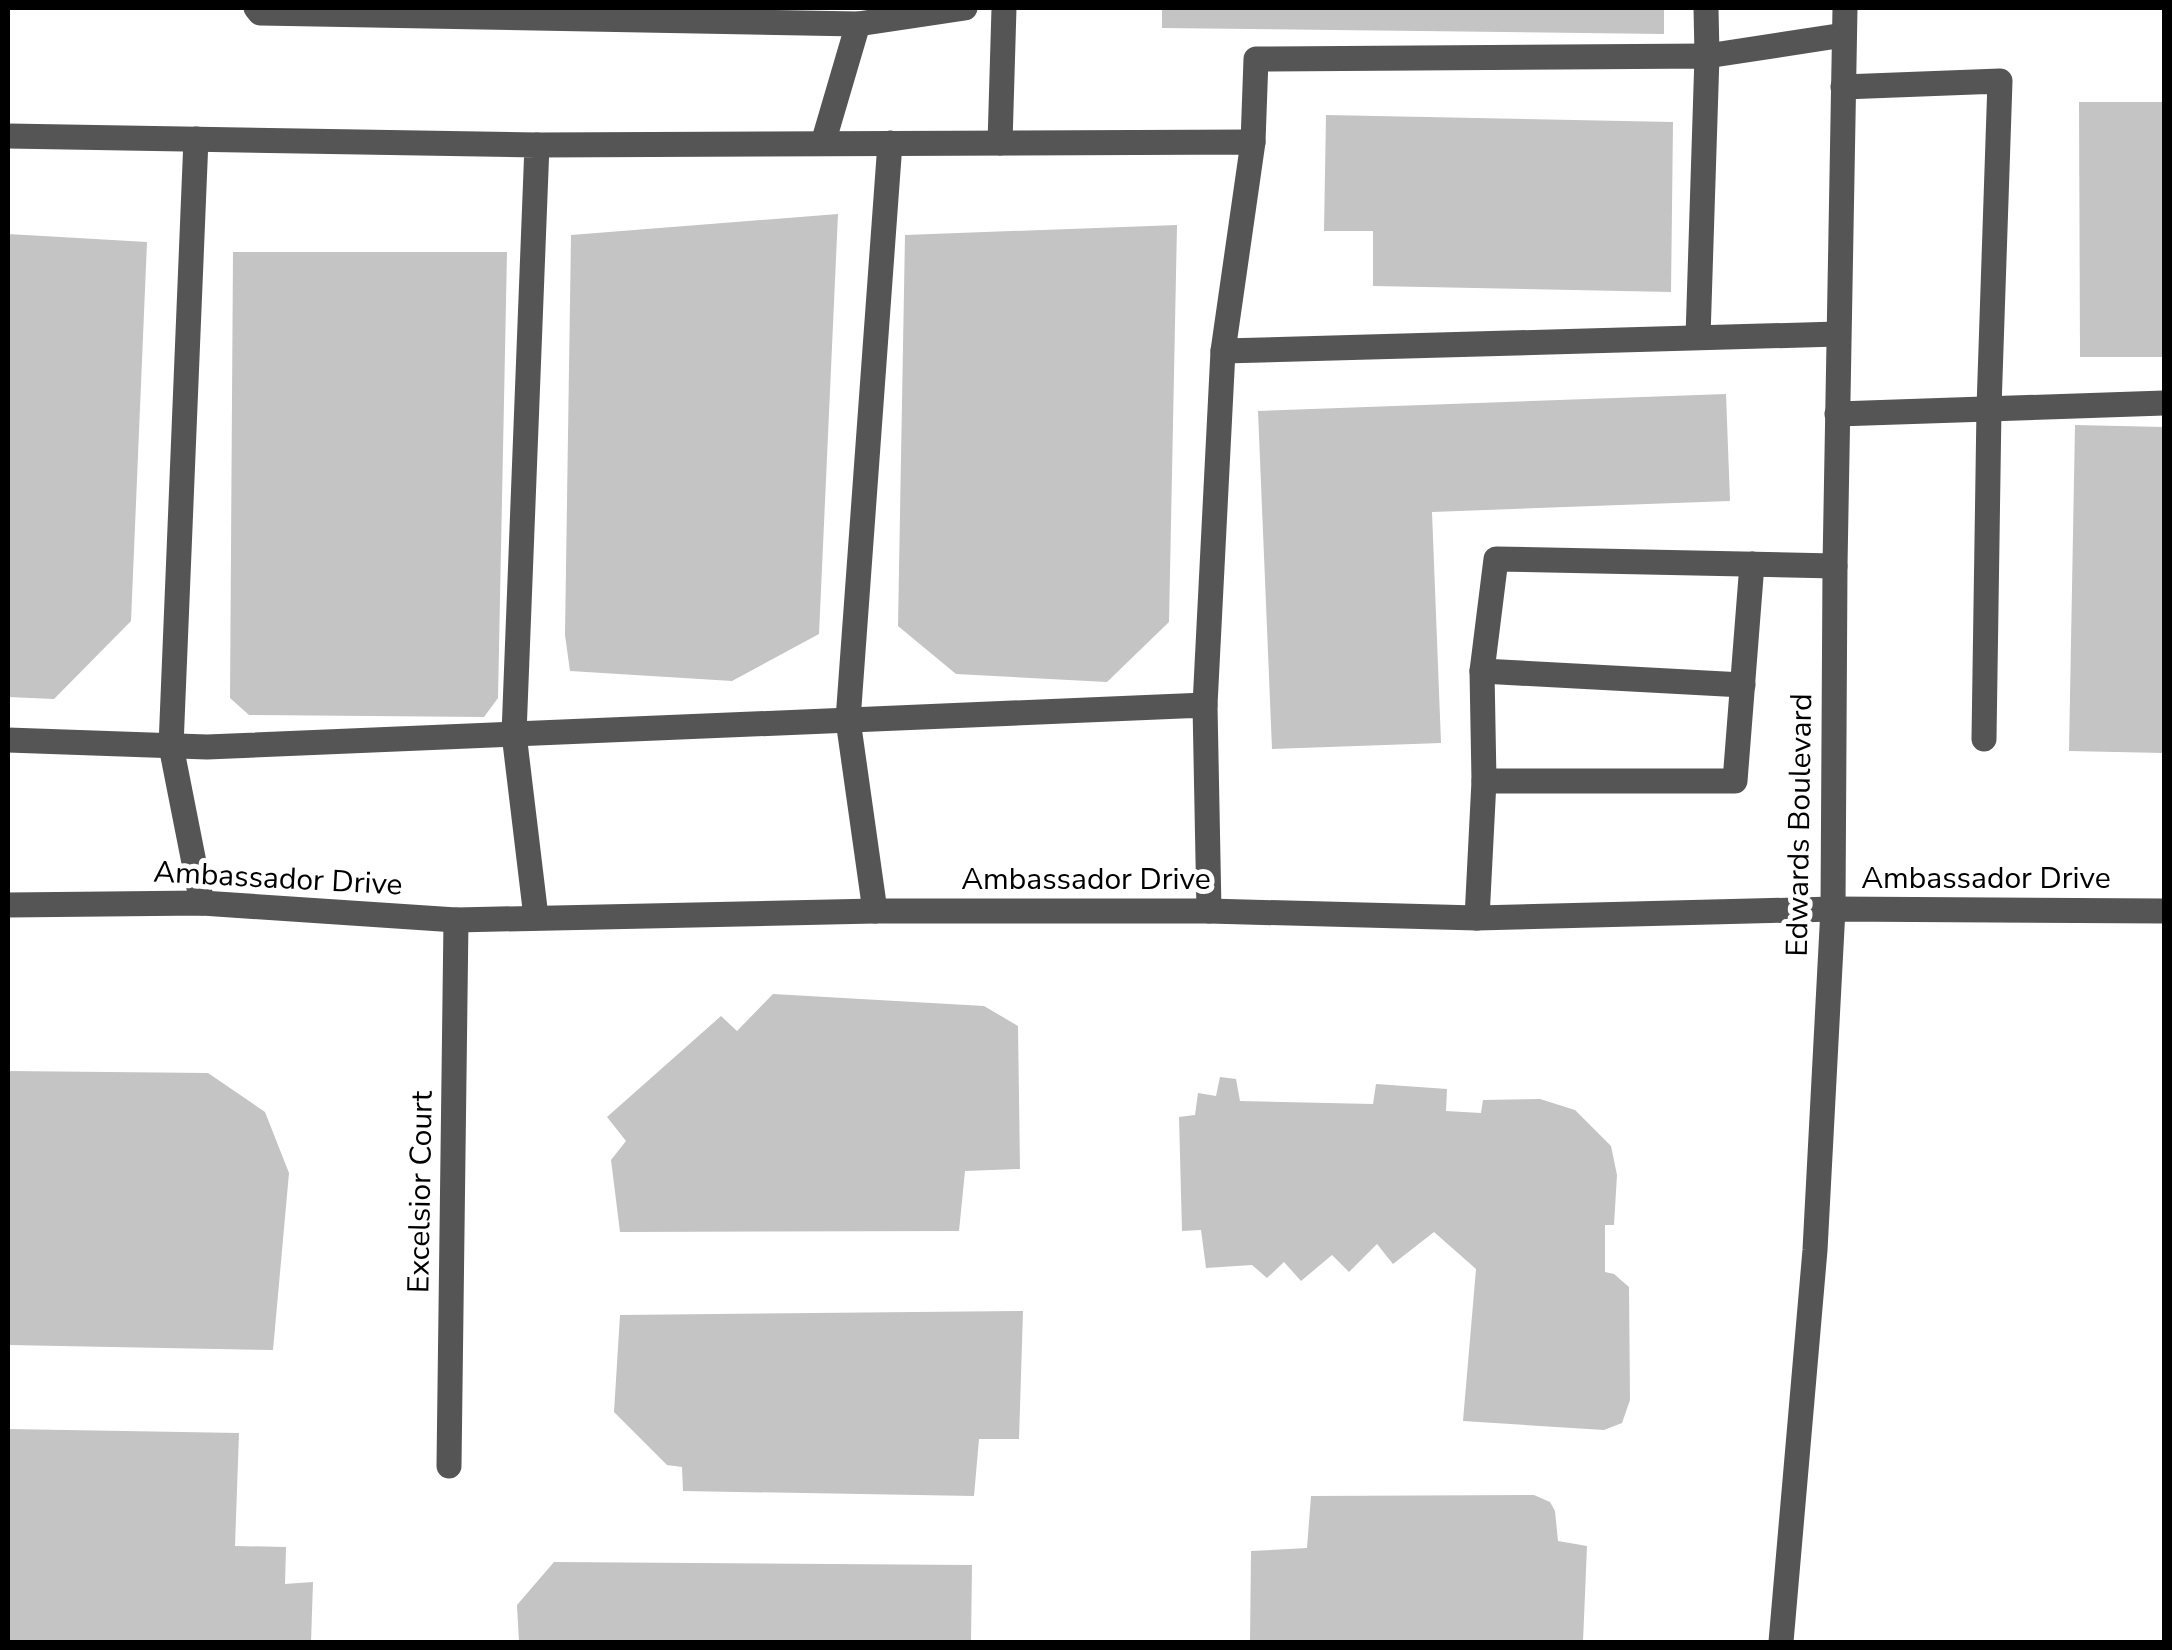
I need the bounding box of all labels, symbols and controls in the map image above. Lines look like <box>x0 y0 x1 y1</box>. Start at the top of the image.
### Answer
street label: Edwards Boulevard <box>1777 693 1822 957</box>
street label: Ambassador Drive <box>152 851 404 905</box>
street label: Ambassador Drive <box>1861 858 2111 899</box>
street label: Ambassador Drive <box>961 859 1211 900</box>
street label: Excelsior Court <box>398 1090 443 1294</box>

